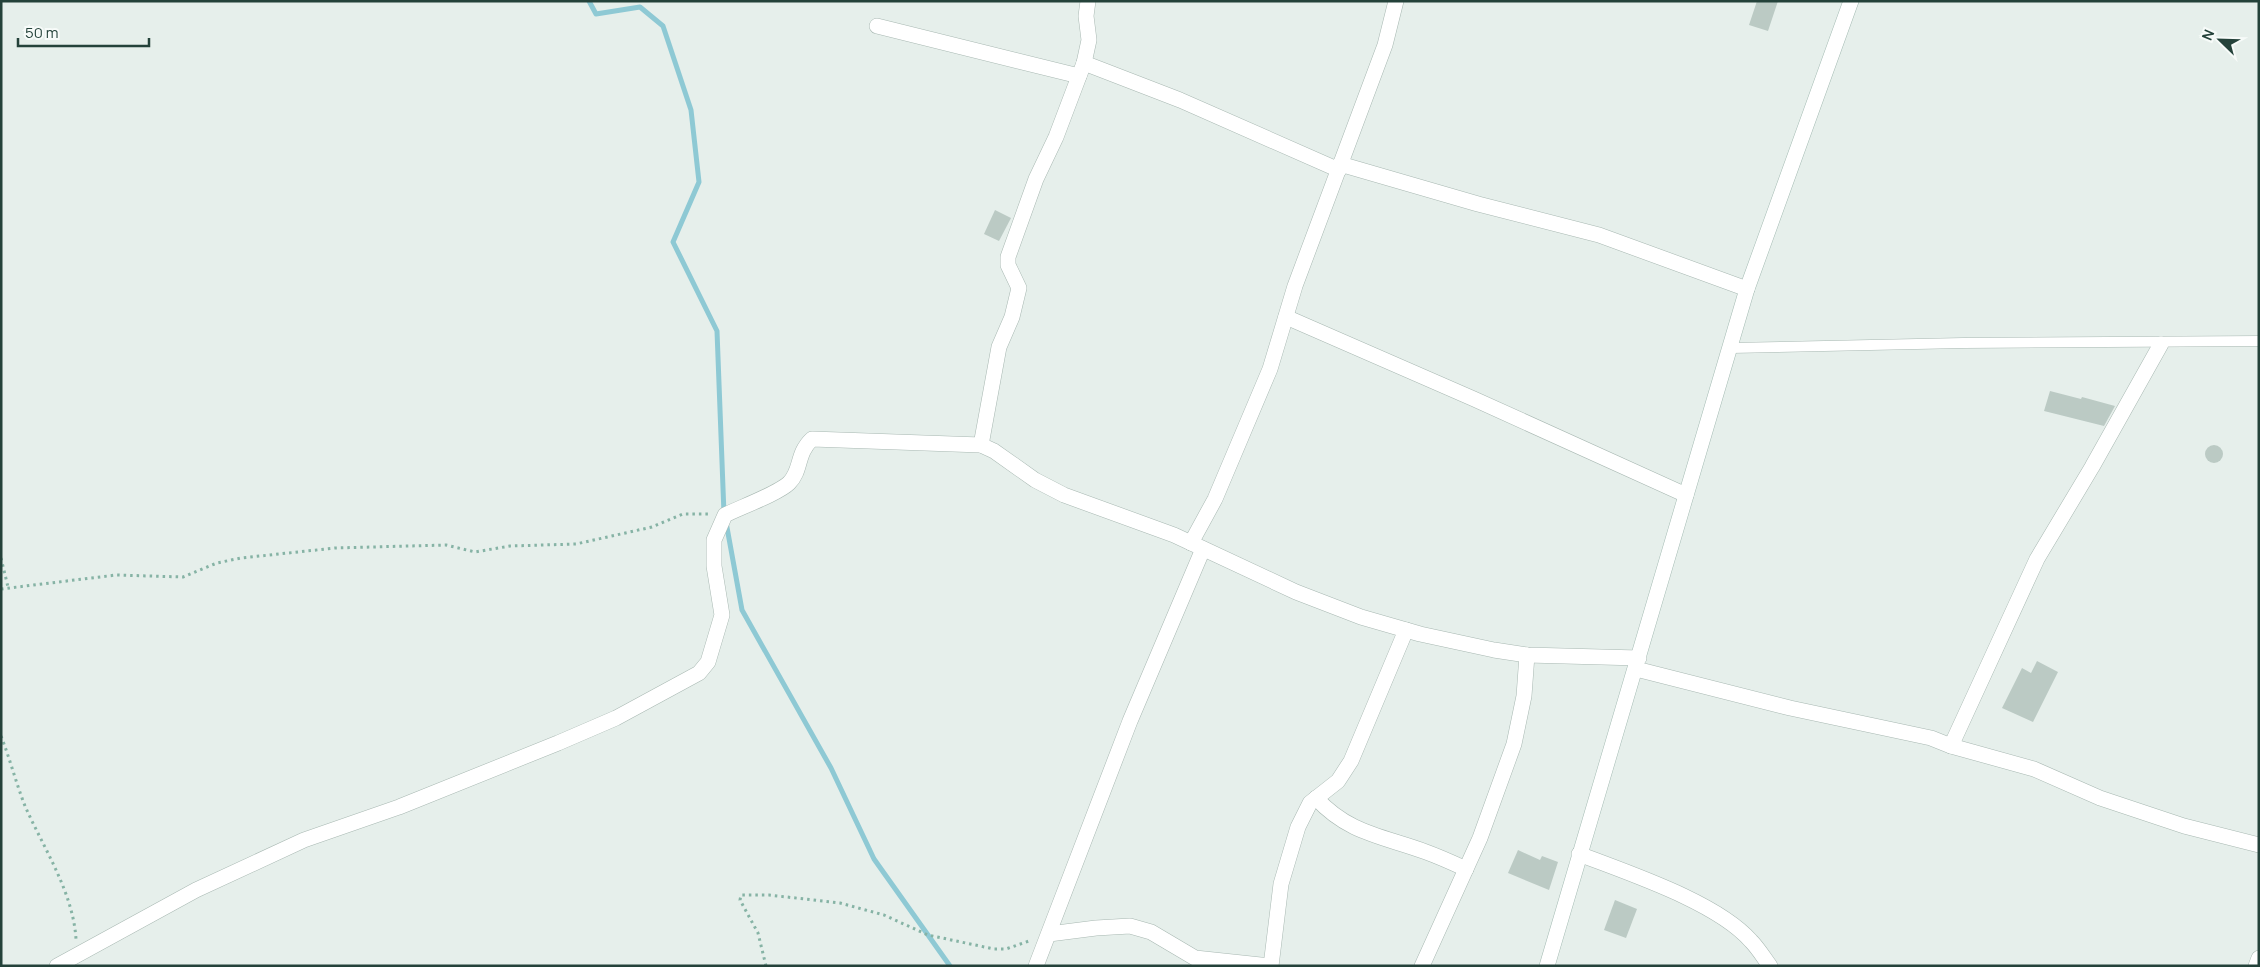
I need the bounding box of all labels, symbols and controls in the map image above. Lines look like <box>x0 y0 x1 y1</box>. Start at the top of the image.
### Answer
scale bar <box>18 15 149 47</box>
north arrow <box>2195 15 2245 65</box>
text: 50 m <box>25 22 59 43</box>
text: N <box>2197 26 2218 43</box>

